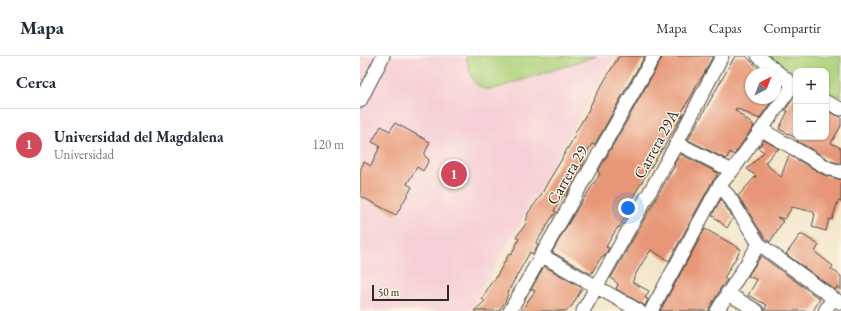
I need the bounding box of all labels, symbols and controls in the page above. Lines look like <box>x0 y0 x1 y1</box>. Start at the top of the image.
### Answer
text: Mapa <box>20 15 64 40</box>
text: Mapa <box>656 19 687 37</box>
text: Capas <box>709 19 741 37</box>
text: Compartir <box>763 19 821 37</box>
north arrow <box>745 68 781 104</box>
map controls <box>793 68 829 140</box>
button: + <box>793 68 829 104</box>
text: Cerca <box>16 71 56 93</box>
button: − <box>793 104 829 140</box>
street label: Carrera 29A <box>628 105 684 182</box>
text: Universidad del Magdalena <box>54 127 224 146</box>
text: 1 <box>26 136 32 153</box>
text: 120 m <box>313 136 344 153</box>
street label: Carrera 29 <box>542 141 592 208</box>
text: Universidad <box>54 146 114 163</box>
pin: 1 <box>441 159 467 189</box>
your location <box>618 198 638 218</box>
scale bar <box>372 283 449 302</box>
text: 50 m <box>378 285 399 299</box>

